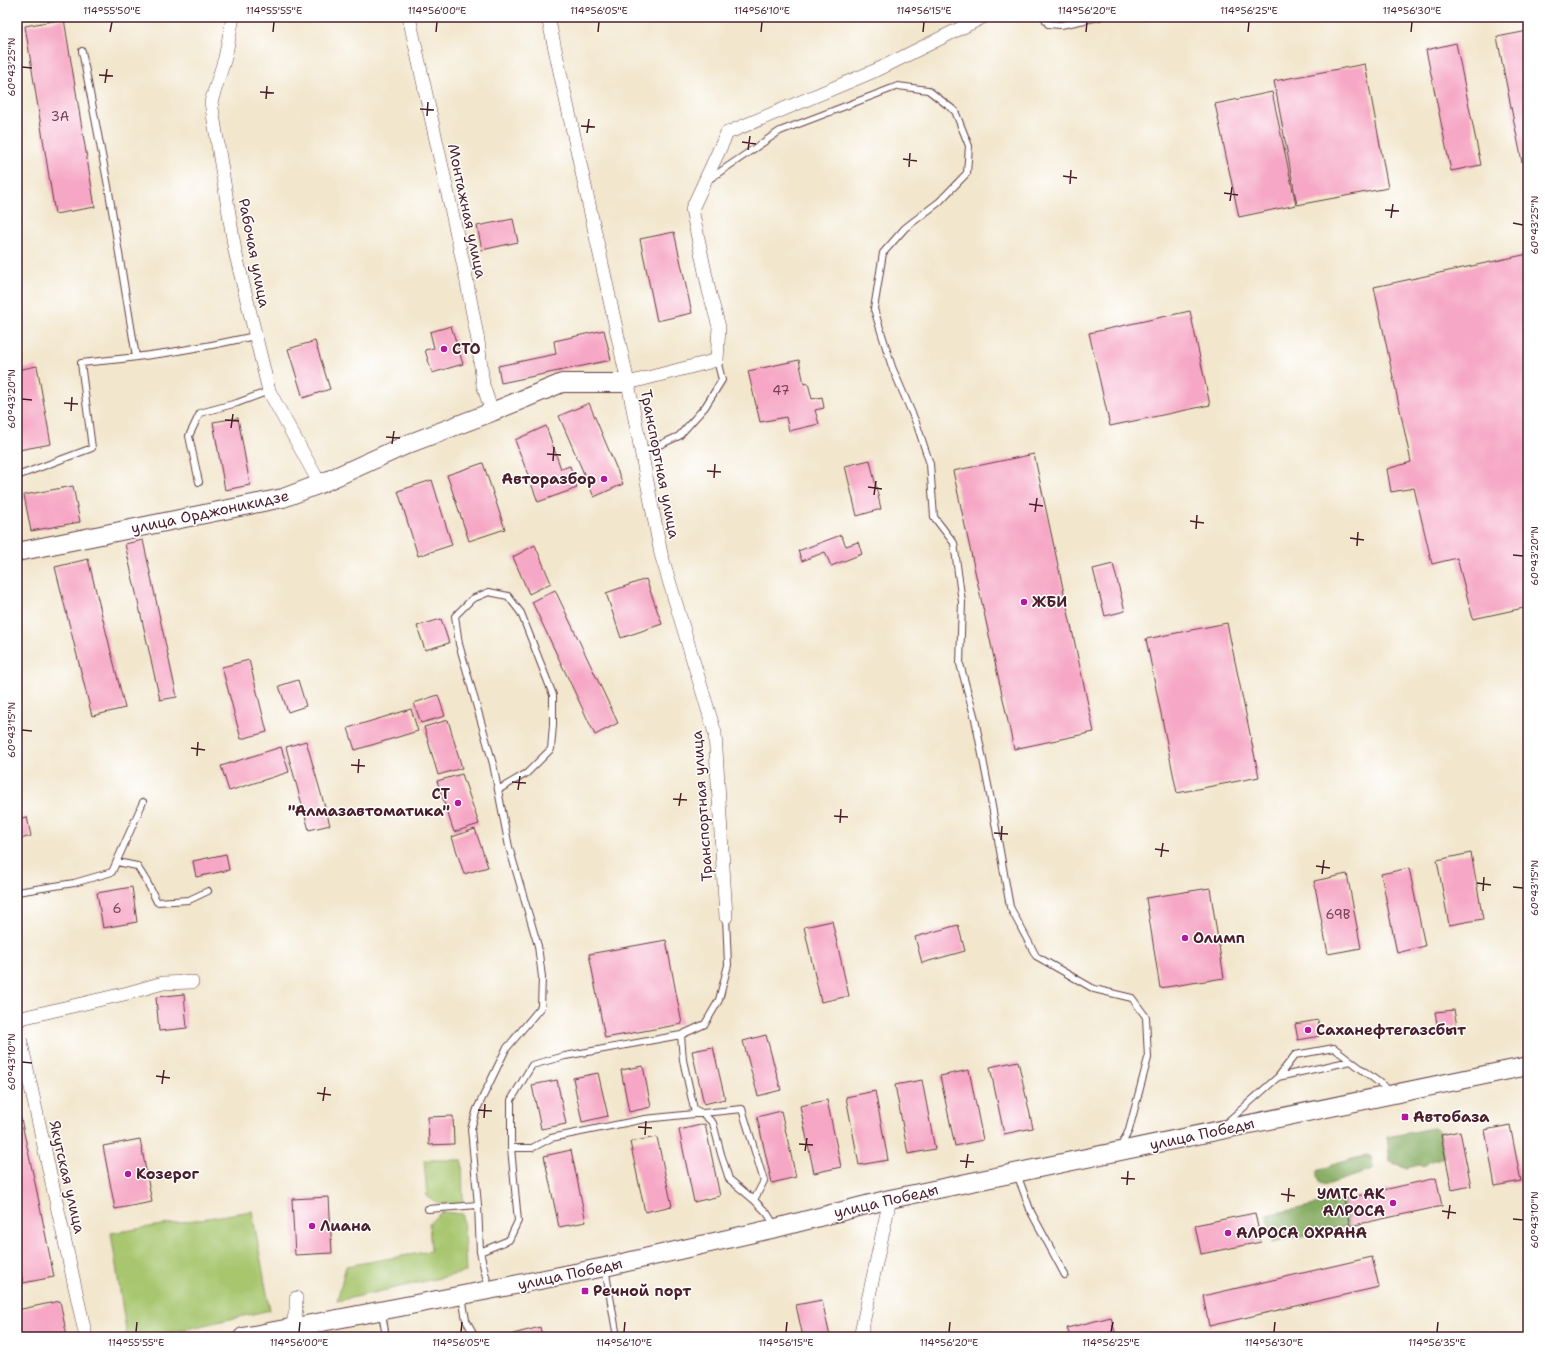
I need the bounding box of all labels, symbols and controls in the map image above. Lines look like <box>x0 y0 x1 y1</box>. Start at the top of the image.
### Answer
text: 114°55'50"E <box>83 4 141 17</box>
text: 114°55'55"E <box>246 4 302 17</box>
text: 114°56'00"E <box>408 4 466 17</box>
text: 114°56'05"E <box>570 4 628 17</box>
text: 114°56'10"E <box>734 4 790 17</box>
text: 114°56'15"E <box>897 4 951 17</box>
text: 114°56'20"E <box>1058 4 1116 17</box>
text: 114°56'25"E <box>1220 4 1278 17</box>
text: 114°56'30"E <box>1383 4 1441 17</box>
text: 60°43'25"N <box>5 38 18 96</box>
house number: 3А <box>51 108 69 125</box>
street label: Монтажная улица <box>443 142 491 281</box>
text: 60°43'25"N <box>1528 196 1541 254</box>
street label: Рабочая улица <box>234 197 275 310</box>
place label: СТО <box>452 339 480 359</box>
marker: СТО <box>439 344 449 354</box>
text: 60°43'20"N <box>5 369 18 429</box>
house number: 47 <box>772 382 790 399</box>
street label: Транспортная улица <box>636 388 684 541</box>
place label: Авторазбор <box>502 469 596 489</box>
marker: Авторазбор <box>599 474 609 484</box>
street label: улица Орджоникидзе <box>129 485 291 539</box>
text: 60°43'20"N <box>1528 526 1541 586</box>
place label: ЖБИ <box>1032 592 1067 612</box>
marker: ЖБИ <box>1019 597 1029 607</box>
text: 60°43'15"N <box>5 702 18 758</box>
street label: Транспортная улица <box>687 729 717 882</box>
place label: СТ "Алмазавтоматика" <box>288 784 451 821</box>
marker: СТ "Алмазавтоматика" <box>453 798 463 808</box>
text: 60°43'15"N <box>1528 860 1541 916</box>
house number: 6 <box>112 900 122 917</box>
house number: 69В <box>1326 906 1351 923</box>
place label: Олимп <box>1193 928 1245 948</box>
marker: Олимп <box>1180 933 1190 943</box>
place label: Саханефтегазсбыт <box>1316 1020 1466 1040</box>
marker: Саханефтегазсбыт <box>1303 1025 1313 1035</box>
text: 60°43'10"N <box>5 1033 18 1091</box>
place label: Автобаза <box>1413 1107 1490 1127</box>
marker: Автобаза <box>1400 1112 1410 1122</box>
street label: улица Победы <box>1148 1113 1256 1155</box>
street label: Якутская улица <box>44 1119 90 1236</box>
place label: Козерог <box>136 1164 200 1184</box>
marker: Козерог <box>123 1169 133 1179</box>
street label: улица Победы <box>832 1179 940 1223</box>
place label: УМТС АК АЛРОСА <box>1317 1184 1386 1221</box>
text: 60°43'10"N <box>1528 1191 1541 1249</box>
marker: УМТС АК АЛРОСА <box>1388 1198 1398 1208</box>
place label: Лиана <box>320 1216 372 1236</box>
marker: Лиана <box>307 1221 317 1231</box>
place label: АЛРОСА ОХРАНА <box>1236 1223 1368 1243</box>
marker: АЛРОСА ОХРАНА <box>1223 1228 1233 1238</box>
street label: улица Победы <box>516 1253 624 1295</box>
place label: Речной порт <box>593 1281 691 1301</box>
marker: Речной порт <box>580 1286 590 1296</box>
text: 114°55'55"E <box>108 1336 164 1349</box>
text: 114°56'00"E <box>270 1336 328 1349</box>
text: 114°56'05"E <box>432 1336 490 1349</box>
text: 114°56'10"E <box>596 1336 652 1349</box>
text: 114°56'15"E <box>759 1336 813 1349</box>
text: 114°56'20"E <box>920 1336 978 1349</box>
text: 114°56'25"E <box>1082 1336 1140 1349</box>
text: 114°56'30"E <box>1245 1336 1303 1349</box>
text: 114°56'35"E <box>1408 1336 1466 1349</box>

